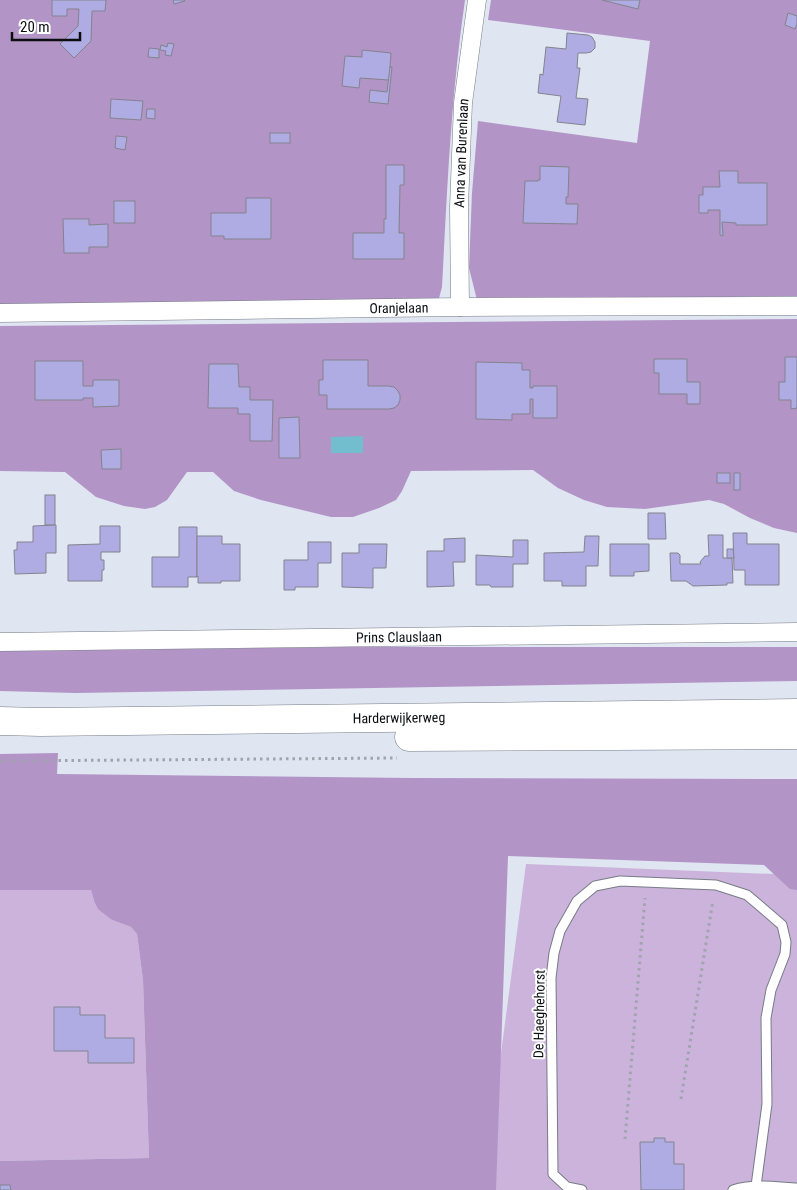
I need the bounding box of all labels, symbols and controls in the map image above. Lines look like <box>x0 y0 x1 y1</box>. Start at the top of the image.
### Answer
scale bar <box>12 10 80 42</box>
text: 20 m <box>20 18 50 36</box>
street label: Anna van Burenlaan <box>451 97 472 208</box>
street label: Oranjelaan <box>369 299 429 316</box>
street label: Prins Clauslaan <box>356 628 442 646</box>
street label: Harderwijkerweg <box>353 709 445 726</box>
street label: De Haeghehorst <box>530 970 548 1058</box>

